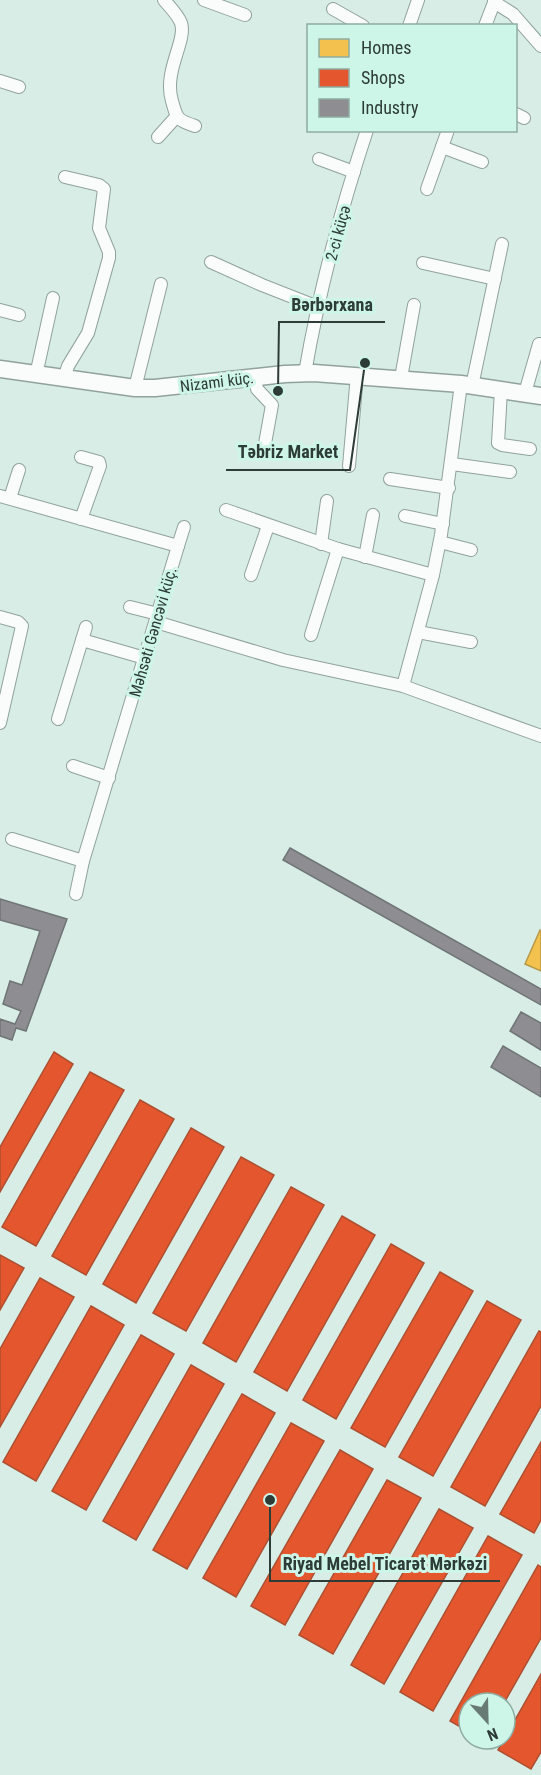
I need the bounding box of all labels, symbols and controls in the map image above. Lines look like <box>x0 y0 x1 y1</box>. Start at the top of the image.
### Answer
legend <box>307 24 517 132</box>
text: Homes <box>361 37 411 58</box>
text: Shops <box>361 67 405 88</box>
text: Industry <box>361 97 419 118</box>
street label: 2-ci küçə <box>322 203 354 263</box>
callout: Bərbərxana <box>279 286 385 322</box>
text: Bərbərxana <box>291 294 373 315</box>
street label: Nizami küç. <box>179 368 255 396</box>
callout: Təbriz Market <box>226 434 350 470</box>
text: Təbriz Market <box>238 441 339 462</box>
street label: Məhsəti Gəncəvi küç. <box>125 565 181 699</box>
callout: Riyad Mebel Ticarət Mərkəzi <box>270 1545 500 1581</box>
text: Riyad Mebel Ticarət Mərkəzi <box>283 1553 487 1574</box>
north arrow <box>457 1691 517 1751</box>
text: N <box>484 1724 501 1745</box>

